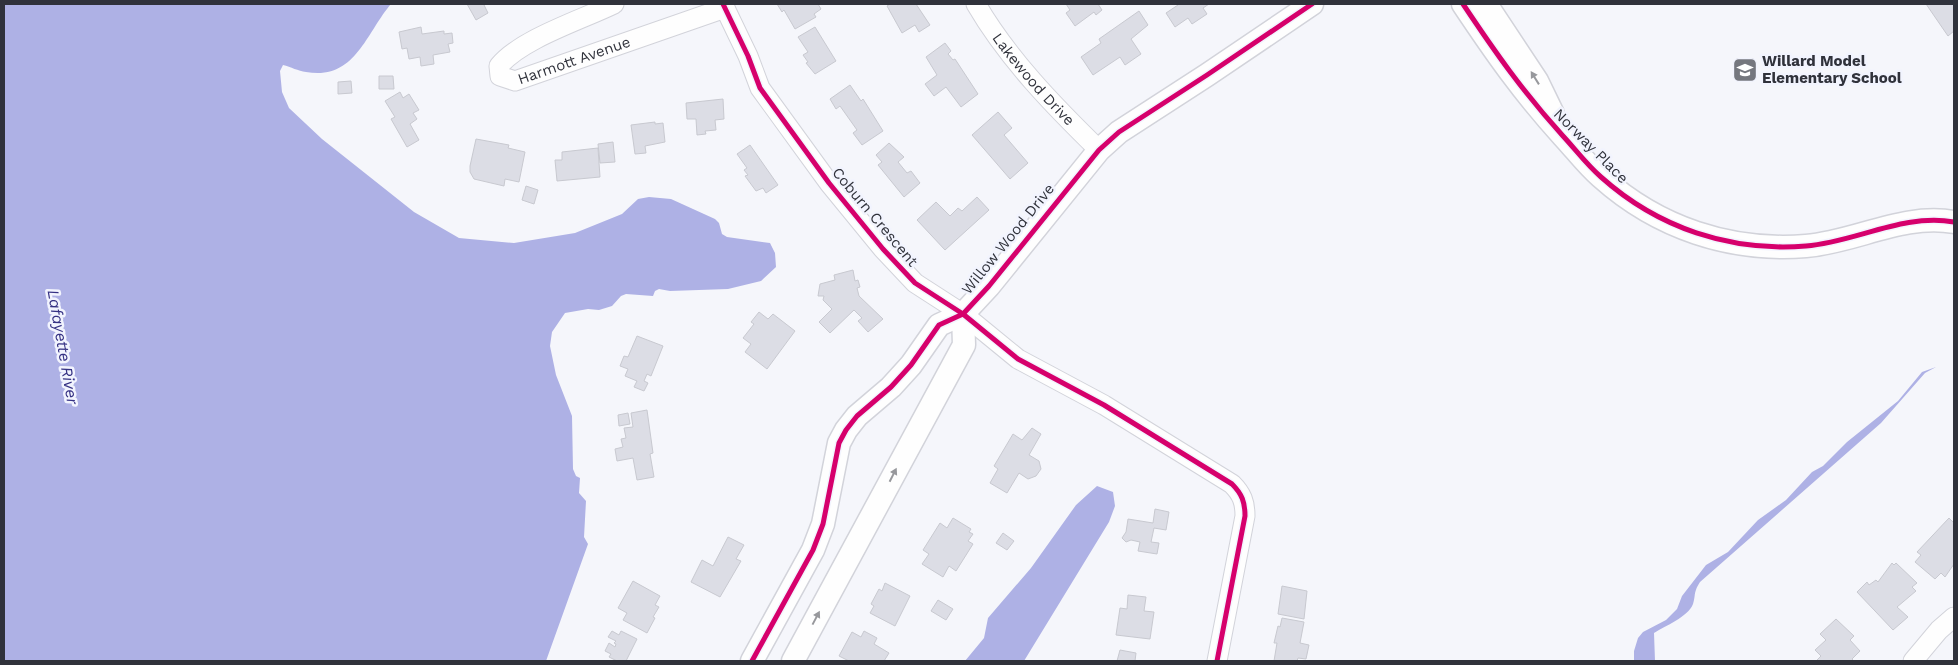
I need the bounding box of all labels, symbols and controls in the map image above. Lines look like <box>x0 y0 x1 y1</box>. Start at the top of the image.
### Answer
street label: Lakewood Drive <box>989 30 1078 129</box>
street label: Harmott Avenue <box>515 33 633 88</box>
place label: Willard Model Elementary School <box>1762 52 1902 87</box>
school or university icon: Willard Model Elementary School <box>1732 57 1758 83</box>
one-way arrow <box>1530 71 1539 85</box>
street label: Norway Place <box>1550 105 1632 187</box>
street label: Coburn Crescent <box>828 164 922 271</box>
street label: Willow Wood Drive <box>958 180 1058 298</box>
water label: Lafayette River <box>44 288 83 407</box>
one-way arrow <box>889 468 897 482</box>
one-way arrow <box>812 611 820 626</box>

